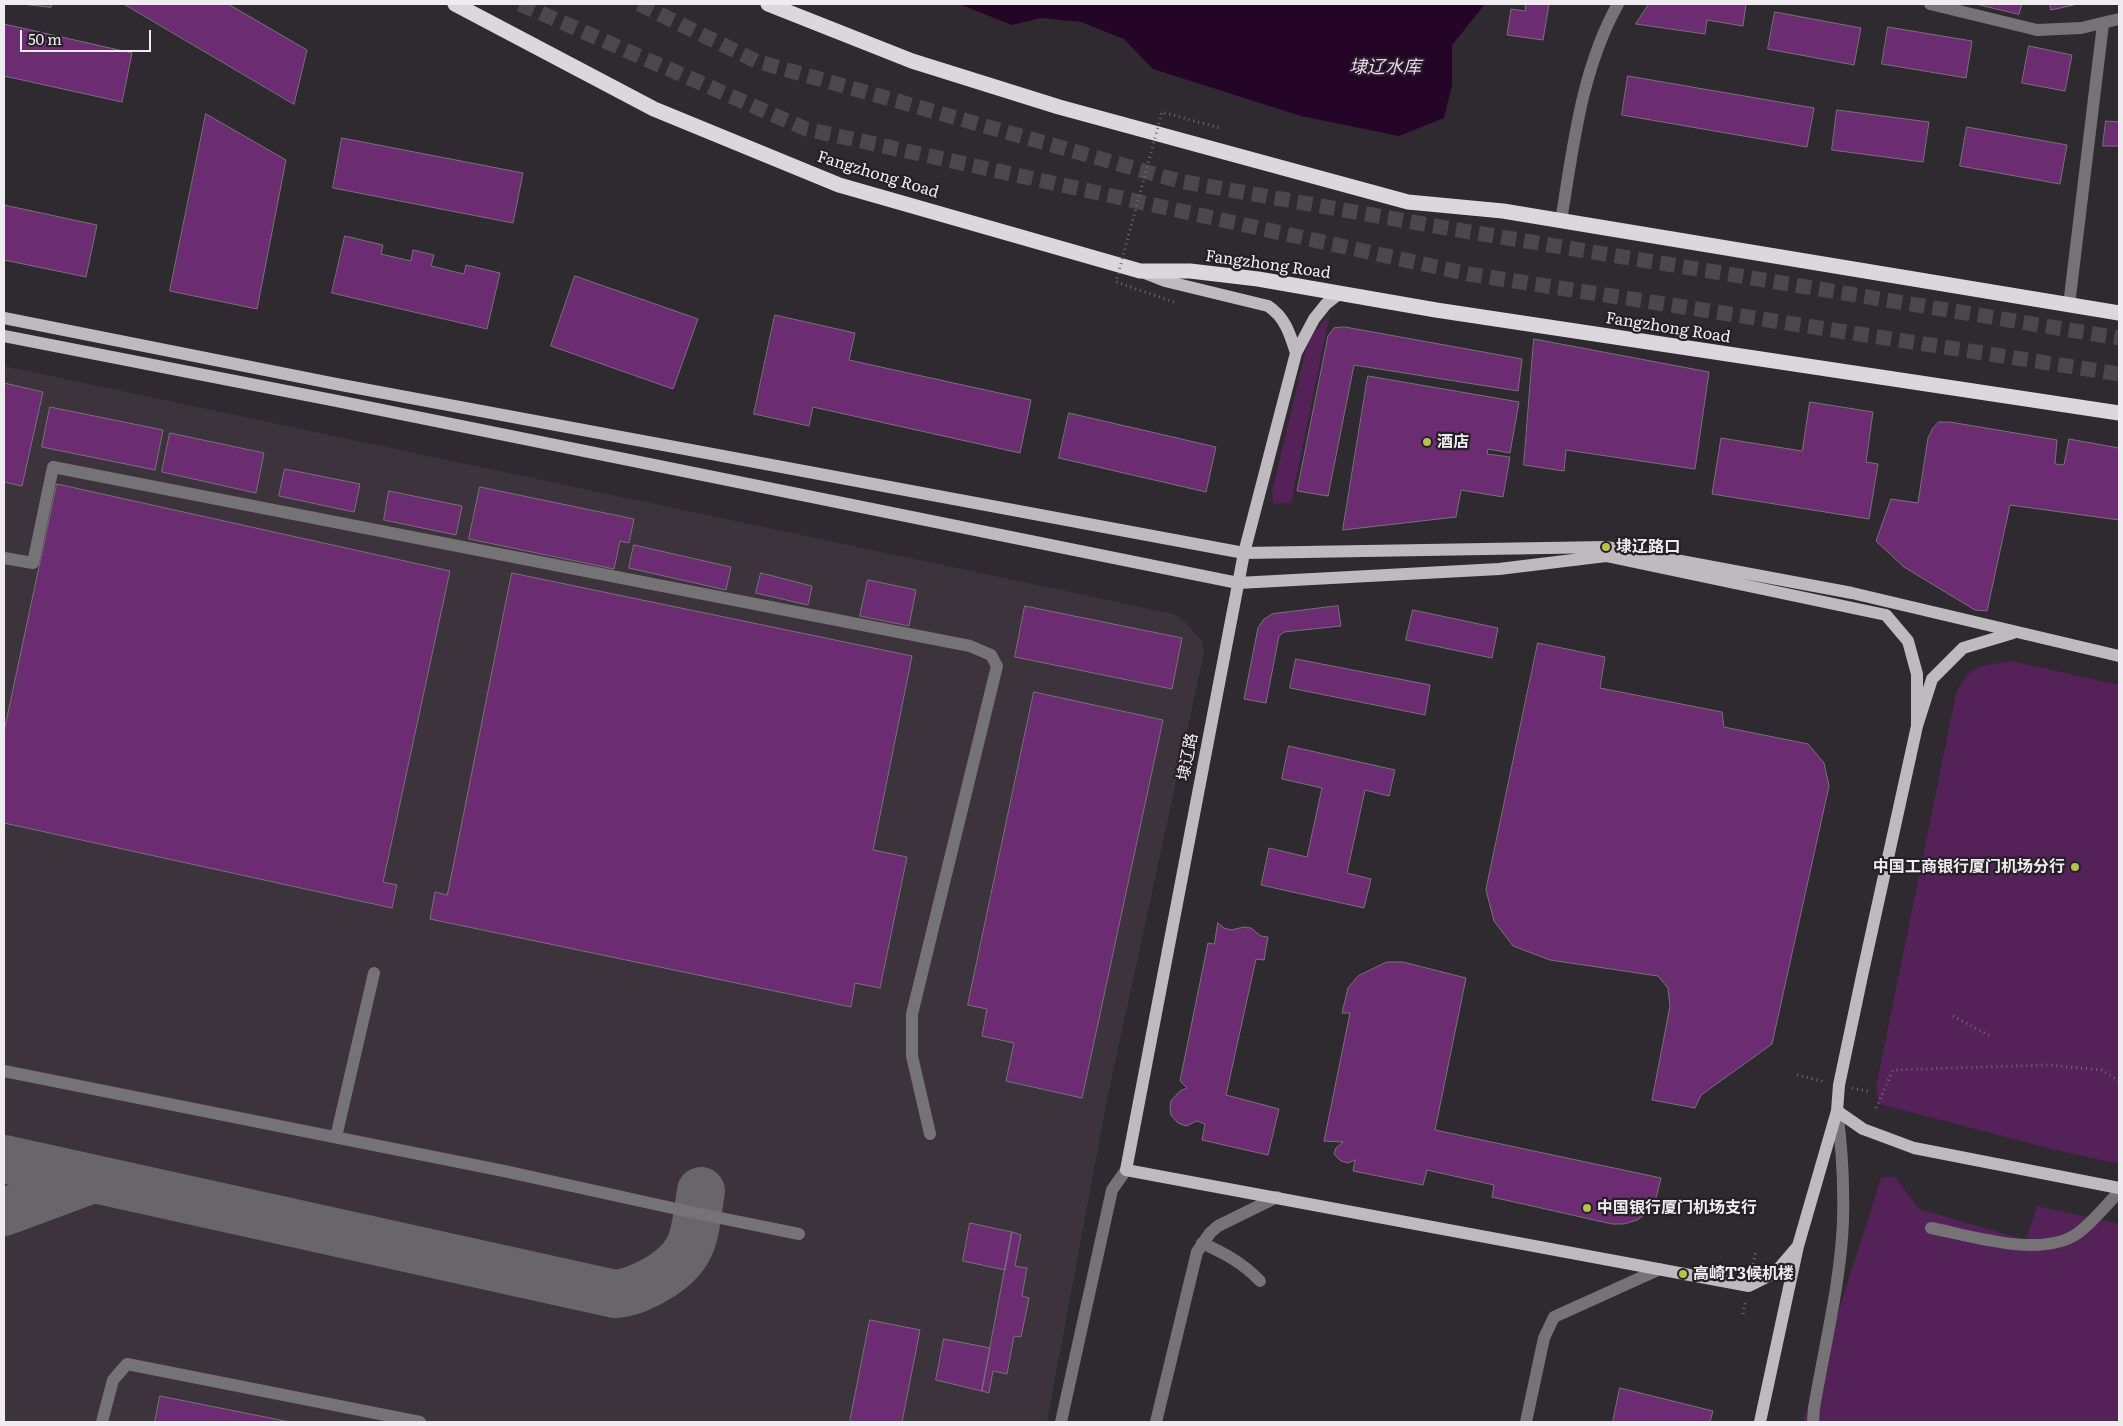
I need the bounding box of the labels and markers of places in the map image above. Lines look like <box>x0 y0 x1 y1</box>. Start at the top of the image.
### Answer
place label: 酒店 <box>1437 432 1469 452</box>
marker: 酒店 <box>1421 436 1433 448</box>
place label: 埭辽路口 <box>1616 537 1680 557</box>
marker: 埭辽路口 <box>1600 541 1612 553</box>
place label: 中国工商银行厦门机场分行 <box>1873 857 2065 877</box>
marker: 中国工商银行厦门机场分行 <box>2069 861 2081 873</box>
place label: 中国银行厦门机场支行 <box>1597 1198 1757 1218</box>
marker: 中国银行厦门机场支行 <box>1581 1202 1593 1214</box>
place label: 高崎T3候机楼 <box>1693 1264 1794 1284</box>
marker: 高崎T3候机楼 <box>1677 1268 1689 1280</box>

